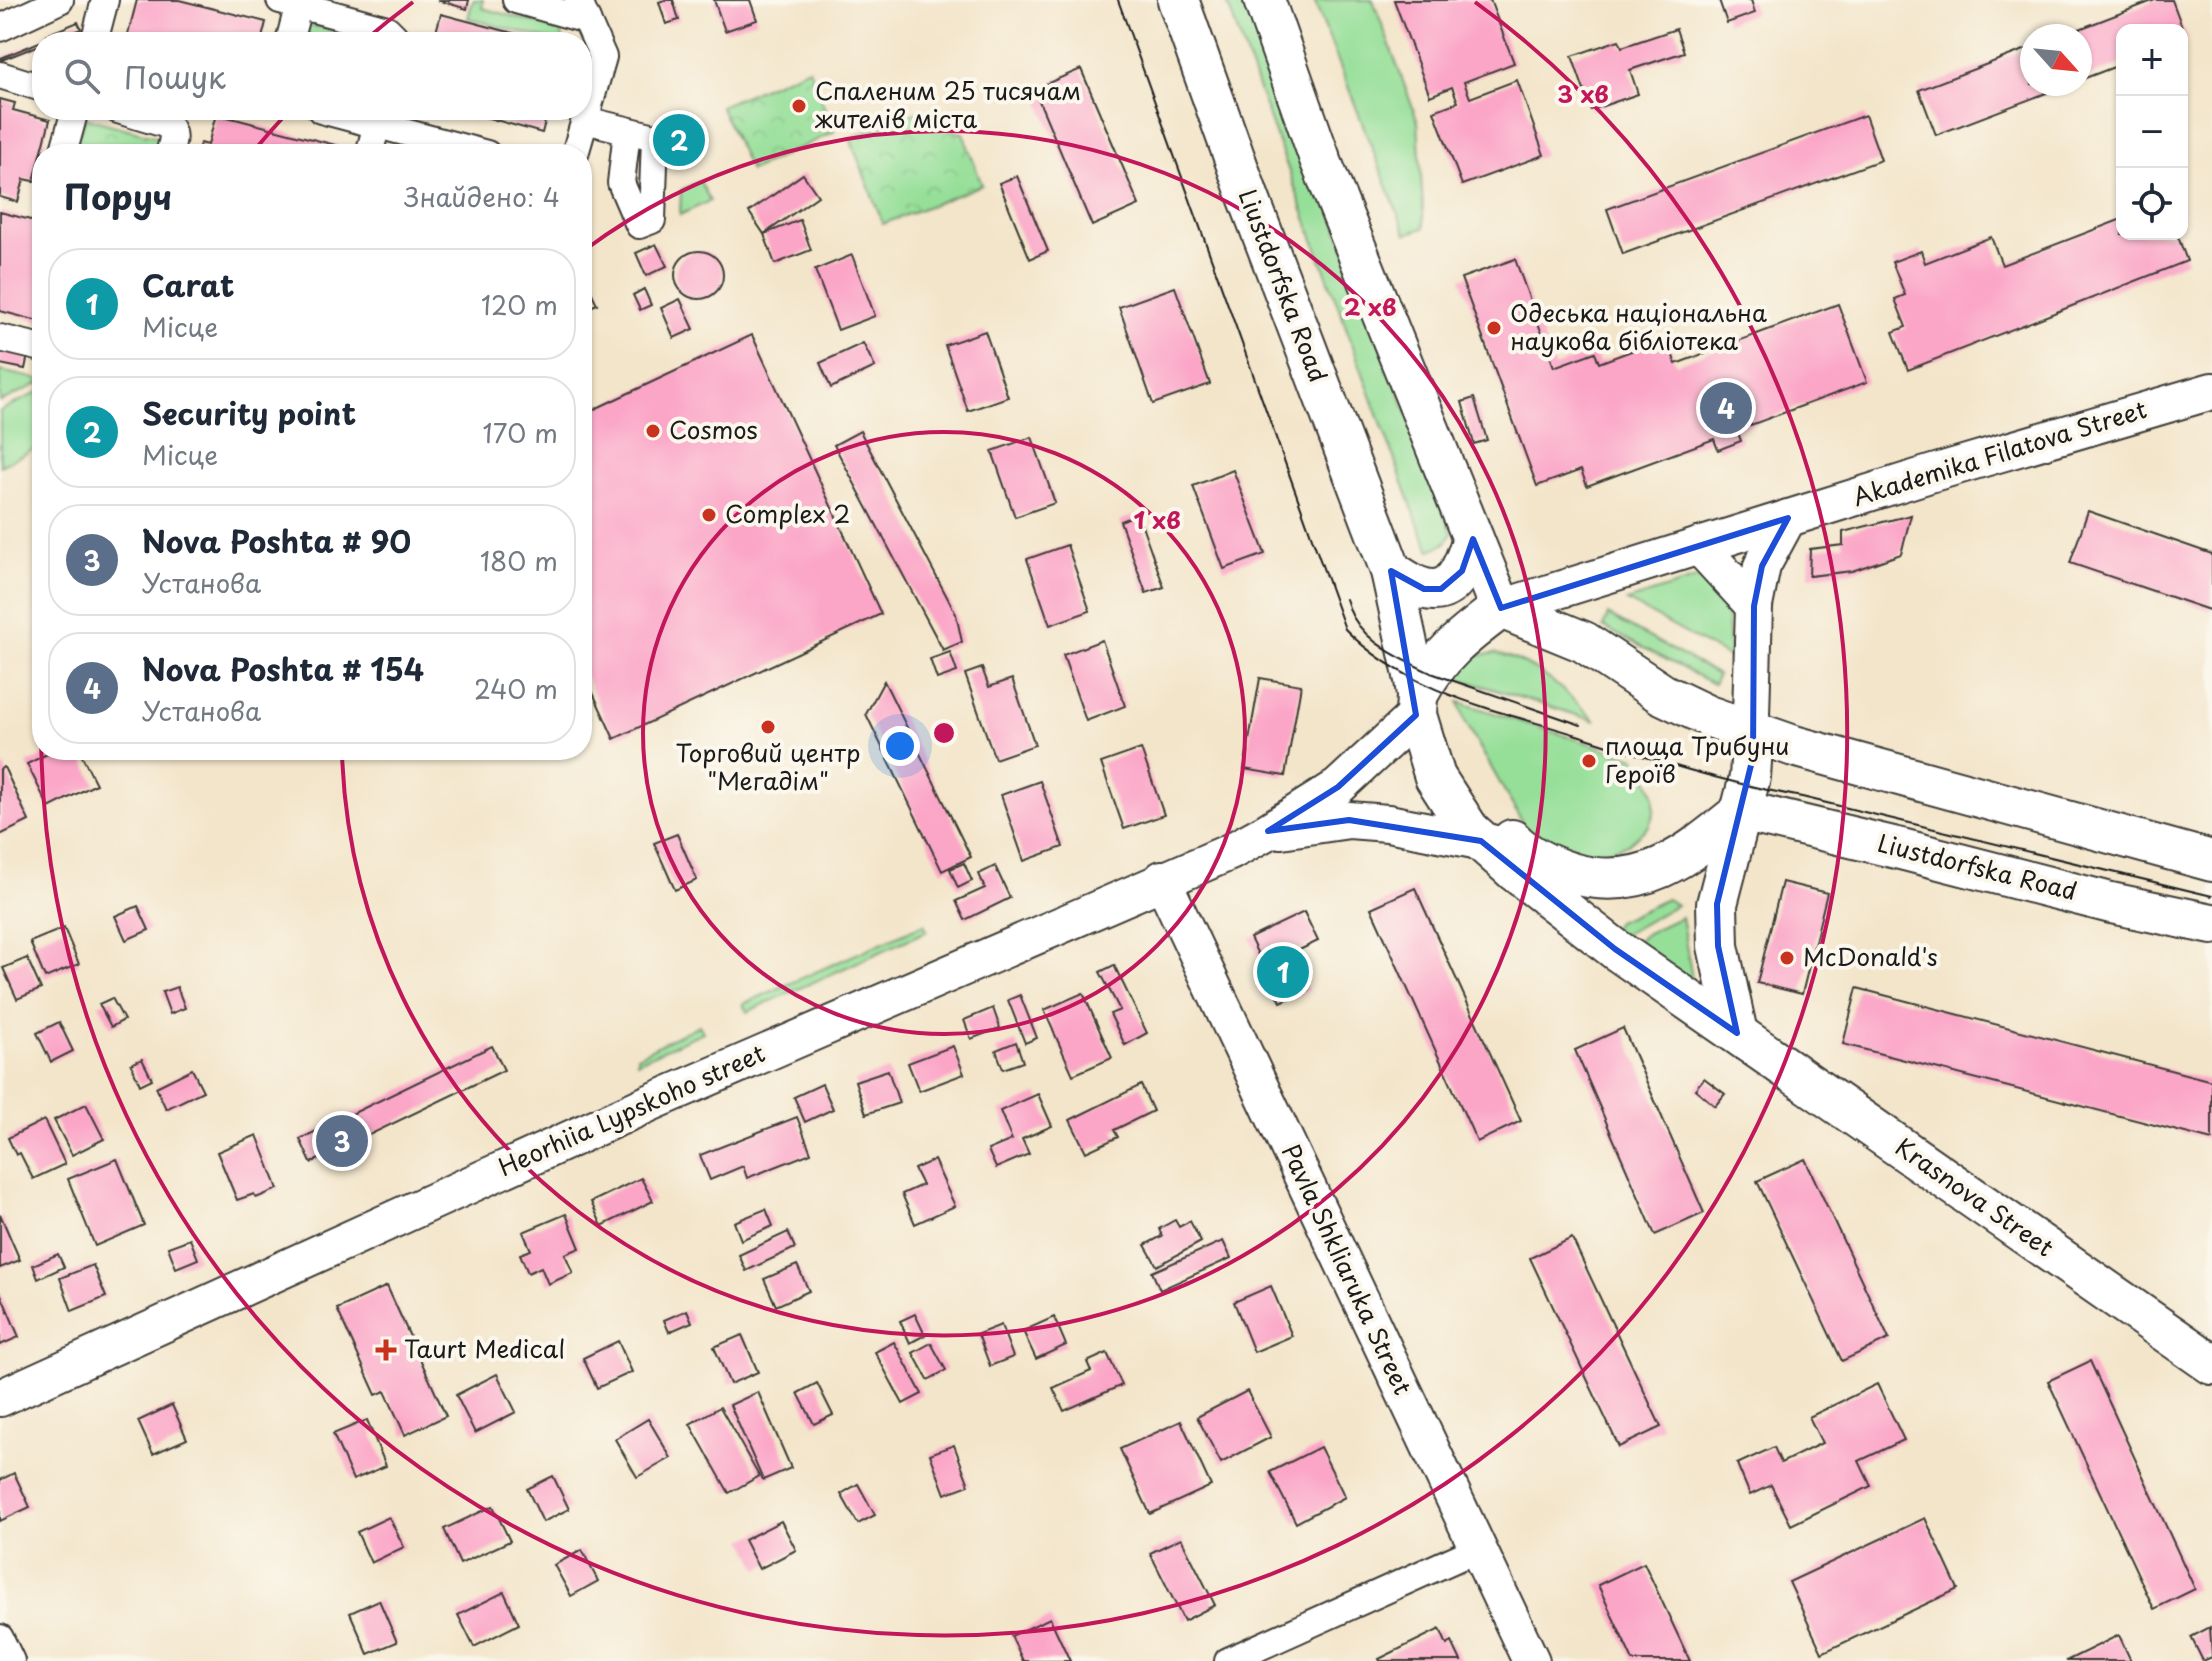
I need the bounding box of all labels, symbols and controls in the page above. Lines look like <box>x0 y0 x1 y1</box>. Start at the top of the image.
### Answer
north arrow <box>2020 24 2092 96</box>
map controls <box>2116 24 2188 240</box>
button: + <box>2116 24 2188 96</box>
search box <box>32 32 592 120</box>
icon: search <box>60 54 104 98</box>
text: Пошук <box>124 54 226 99</box>
place label: Спаленим 25 тисячам жителів міста <box>814 72 1081 136</box>
text: 3 хв <box>1557 75 1609 111</box>
button: − <box>2116 96 2188 168</box>
marker: Спаленим 25 тисячам жителів міста <box>790 97 808 115</box>
pin: 2 <box>653 110 705 170</box>
button: locate <box>2116 168 2188 240</box>
text: Поруч <box>64 170 172 222</box>
text: Знайдено: 4 <box>404 177 560 216</box>
street label: Liustdorfska Road <box>1230 184 1337 387</box>
text: Carat <box>142 262 234 307</box>
text: 1 <box>86 285 98 324</box>
text: 120 m <box>481 285 558 324</box>
text: 2 хв <box>1344 288 1396 324</box>
place label: Одеська національна наукова бібліотека <box>1510 294 1767 358</box>
text: Місце <box>142 307 218 346</box>
marker: Одеська національна наукова бібліотека <box>1485 319 1503 337</box>
pin: 4 <box>1700 378 1752 438</box>
text: Security point <box>142 390 356 435</box>
street label: Akademika Filatova Street <box>1848 390 2151 514</box>
place label: Cosmos <box>669 411 758 447</box>
text: 2 <box>83 413 101 452</box>
text: 170 m <box>483 413 558 452</box>
marker: Cosmos <box>644 422 662 440</box>
text: Місце <box>142 435 218 474</box>
place label: Complex 2 <box>725 495 850 531</box>
text: 1 хв <box>1133 501 1181 537</box>
marker: Complex 2 <box>700 506 718 524</box>
text: Nova Poshta # 90 <box>142 518 411 563</box>
text: 3 <box>83 541 101 580</box>
text: 180 m <box>480 541 558 580</box>
text: Установа <box>142 563 261 602</box>
text: Nova Poshta # 154 <box>142 646 424 691</box>
text: 4 <box>83 669 101 708</box>
text: 240 m <box>474 669 558 708</box>
text: Установа <box>142 691 261 730</box>
marker: Торговий центр "Мегадім" <box>759 718 777 736</box>
centre of rings <box>930 719 958 747</box>
your location <box>880 726 920 766</box>
place label: площа Трибуни Героїв <box>1605 727 1790 791</box>
place label: Торговий центр "Мегадім" <box>676 734 860 798</box>
marker: площа Трибуни Героїв <box>1580 752 1598 770</box>
street label: Liustdorfska Road <box>1874 824 2081 908</box>
place label: McDonald's <box>1803 938 1938 974</box>
pin: 1 <box>1257 942 1309 1002</box>
marker: McDonald's <box>1778 949 1796 967</box>
street label: Heorhiia Lypskoho street <box>492 1034 770 1184</box>
pin: 3 <box>316 1111 368 1171</box>
street label: Krasnova Street <box>1889 1128 2062 1264</box>
street label: Pavla Shkliaruka Street <box>1274 1138 1422 1400</box>
place label: Taurt Medical <box>404 1330 565 1366</box>
marker: Taurt Medical <box>375 1339 397 1361</box>

